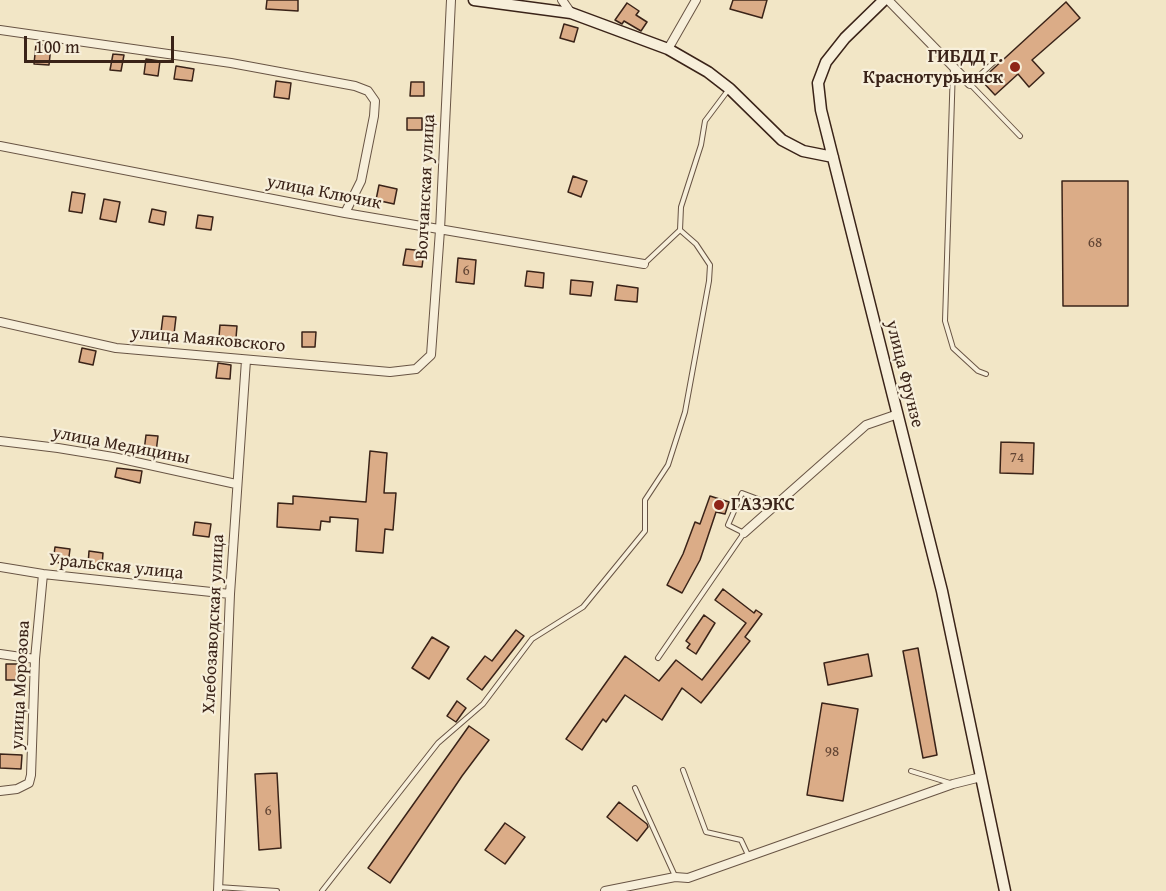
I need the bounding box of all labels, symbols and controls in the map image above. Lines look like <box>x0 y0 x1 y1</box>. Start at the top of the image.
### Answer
scale bar <box>27 24 177 62</box>
text: 100 m <box>35 33 80 60</box>
place label: ГИБДД г. Краснотурьинск <box>863 46 1003 88</box>
marker: ГИБДД г. Краснотурьинск <box>1008 60 1022 74</box>
street label: Волчанская улица <box>411 114 441 260</box>
street label: улица Ключик <box>265 171 383 215</box>
house number: 68 <box>1088 234 1102 252</box>
house number: 6 <box>462 262 470 280</box>
street label: улица Фрунзе <box>880 318 928 430</box>
street label: улица Маяковского <box>130 322 286 358</box>
street label: улица Медицины <box>50 422 192 470</box>
house number: 74 <box>1010 449 1024 467</box>
place label: ГАЗЭКС <box>731 494 795 516</box>
marker: ГАЗЭКС <box>712 498 726 512</box>
street label: Хлебозаводская улица <box>199 534 229 714</box>
street label: Уральская улица <box>48 549 184 585</box>
street label: улица Морозова <box>7 620 35 750</box>
house number: 98 <box>825 743 839 761</box>
house number: 6 <box>264 802 272 820</box>

